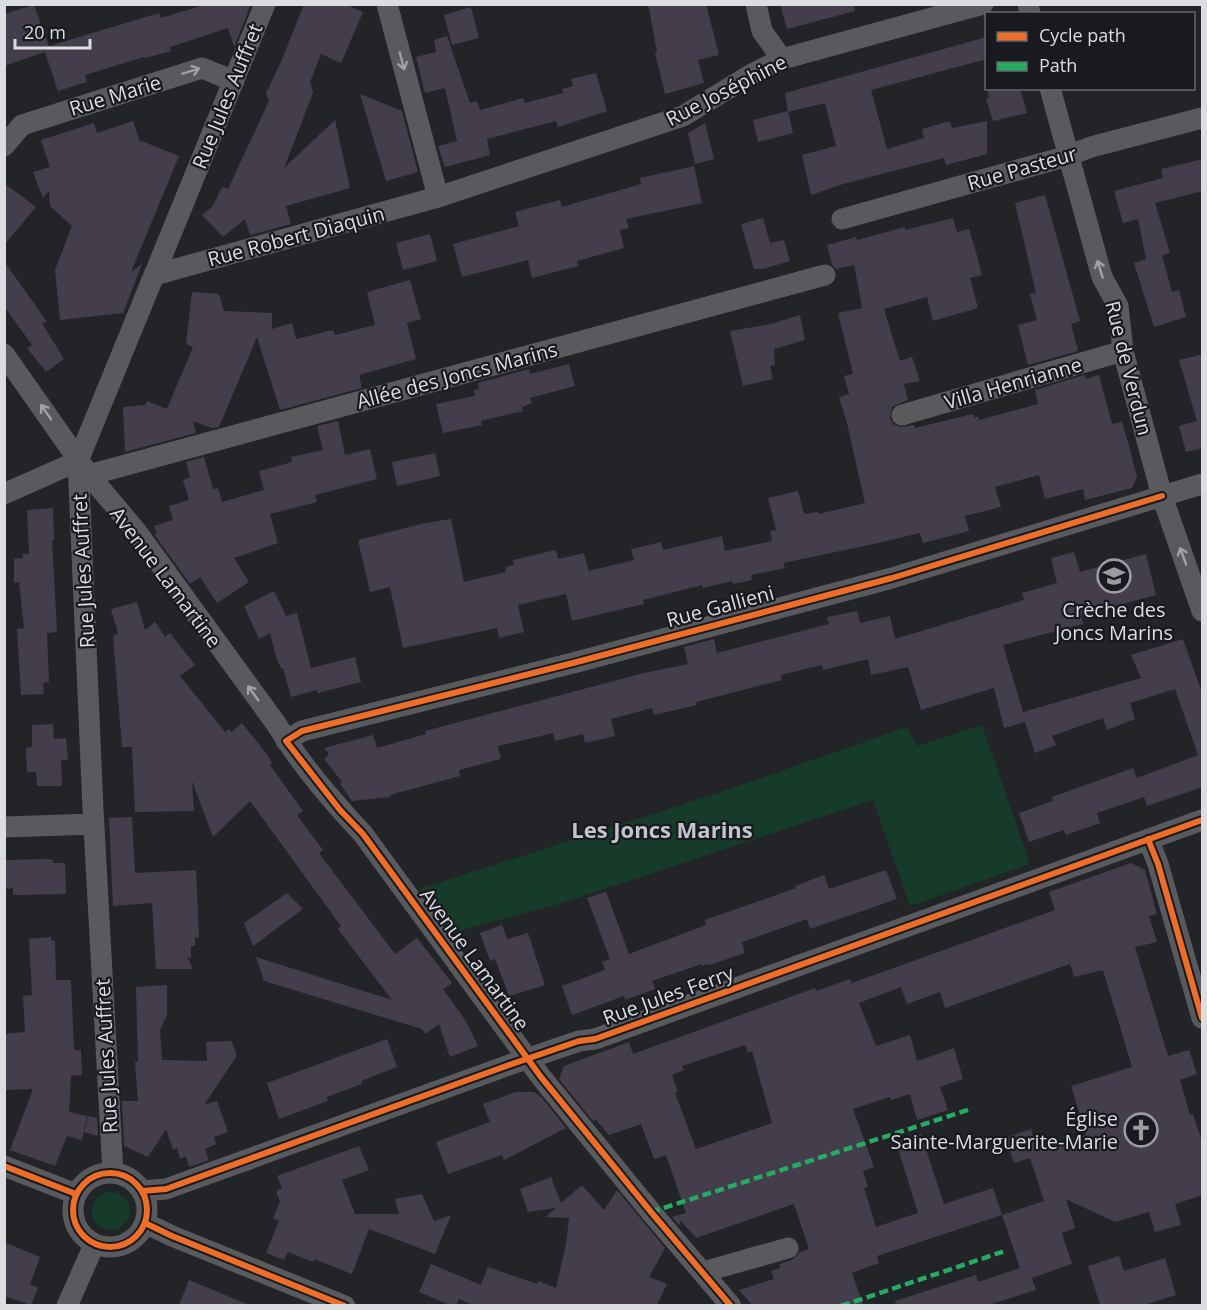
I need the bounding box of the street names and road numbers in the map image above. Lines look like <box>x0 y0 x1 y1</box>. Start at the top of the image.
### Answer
street label: Rue Jules Auffret <box>186 19 268 173</box>
street label: Rue Joséphine <box>661 48 791 132</box>
street label: Rue Marie <box>66 68 164 122</box>
street label: Rue Pasteur <box>964 140 1080 196</box>
street label: Rue Robert Diaquin <box>205 199 387 273</box>
street label: Rue de Verdun <box>1099 298 1159 438</box>
street label: Allée des Joncs Marins <box>354 335 560 415</box>
street label: Villa Henrianne <box>941 350 1085 416</box>
street label: Rue Jules Auffret <box>65 493 101 649</box>
street label: Avenue Lamartine <box>104 501 228 653</box>
street label: Rue Gallieni <box>663 579 777 633</box>
street label: Avenue Lamartine <box>414 882 536 1036</box>
street label: Rue Jules Ferry <box>599 958 738 1031</box>
street label: Rue Jules Auffret <box>88 978 124 1134</box>

